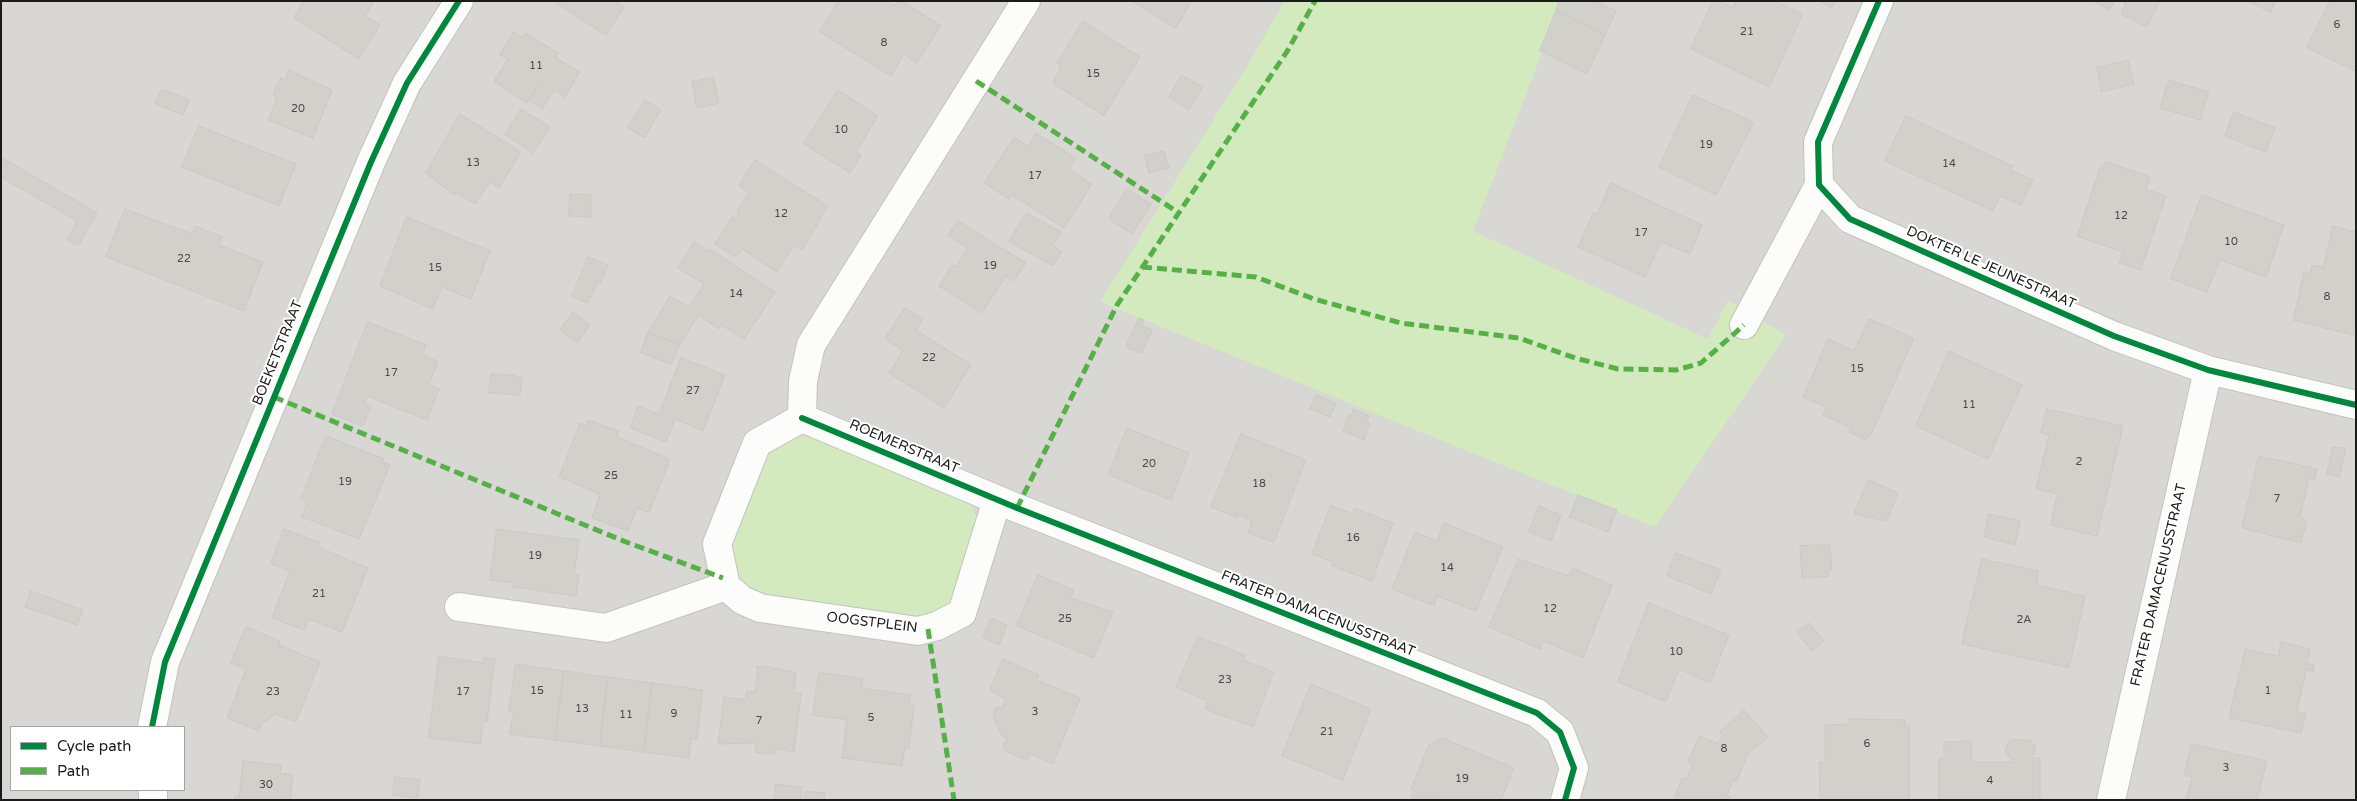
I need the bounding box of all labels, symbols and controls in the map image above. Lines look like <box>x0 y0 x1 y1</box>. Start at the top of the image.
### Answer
house number: 6 <box>2334 18 2340 32</box>
house number: 21 <box>1740 25 1754 39</box>
house number: 8 <box>881 36 887 50</box>
house number: 11 <box>529 59 543 73</box>
house number: 15 <box>1086 67 1100 81</box>
house number: 20 <box>291 102 305 116</box>
house number: 10 <box>834 123 848 137</box>
house number: 19 <box>1699 138 1713 152</box>
house number: 13 <box>466 156 480 170</box>
house number: 14 <box>1942 157 1956 171</box>
house number: 17 <box>1028 169 1042 183</box>
house number: 12 <box>774 207 788 221</box>
house number: 12 <box>2114 209 2128 223</box>
street label: DOKTER LE JEUNESTRAAT <box>1904 223 2078 313</box>
house number: 17 <box>1634 226 1648 240</box>
house number: 10 <box>2224 235 2238 249</box>
house number: 22 <box>177 252 191 266</box>
house number: 19 <box>983 259 997 273</box>
house number: 15 <box>428 261 442 275</box>
house number: 14 <box>729 287 743 301</box>
house number: 8 <box>2324 290 2330 304</box>
street label: BOEKETSTRAAT <box>249 298 307 408</box>
house number: 22 <box>922 351 936 365</box>
house number: 15 <box>1850 362 1864 376</box>
house number: 17 <box>384 366 398 380</box>
house number: 27 <box>686 384 700 398</box>
house number: 11 <box>1962 398 1976 412</box>
street label: ROEMERSTRAAT <box>847 416 961 478</box>
house number: 2 <box>2076 455 2082 469</box>
house number: 20 <box>1142 457 1156 471</box>
house number: 25 <box>604 469 618 483</box>
house number: 19 <box>338 475 352 489</box>
house number: 18 <box>1252 477 1266 491</box>
street label: FRATER DAMACENUSSTRAAT <box>2127 482 2191 688</box>
house number: 7 <box>2274 492 2280 506</box>
house number: 16 <box>1346 531 1360 545</box>
house number: 19 <box>528 549 542 563</box>
house number: 14 <box>1440 561 1454 575</box>
street label: FRATER DAMACENUSSTRAAT <box>1219 567 1417 661</box>
house number: 21 <box>312 587 326 601</box>
house number: 12 <box>1543 602 1557 616</box>
street label: OOGSTPLEIN <box>826 609 918 637</box>
house number: 25 <box>1058 612 1072 626</box>
house number: 2A <box>2016 613 2032 627</box>
house number: 10 <box>1669 645 1683 659</box>
house number: 23 <box>1218 673 1232 687</box>
house number: 15 <box>530 684 544 698</box>
house number: 1 <box>2265 684 2271 698</box>
house number: 23 <box>266 685 280 699</box>
house number: 17 <box>456 685 470 699</box>
house number: 13 <box>575 702 589 716</box>
house number: 3 <box>1032 705 1038 719</box>
house number: 9 <box>671 707 677 721</box>
house number: 11 <box>619 708 633 722</box>
house number: 5 <box>868 711 874 725</box>
house number: 7 <box>756 714 762 728</box>
house number: 21 <box>1320 725 1334 739</box>
legend <box>10 726 185 791</box>
text: Cycle path <box>57 737 131 755</box>
house number: 6 <box>1864 737 1870 751</box>
house number: 8 <box>1721 742 1727 756</box>
house number: 3 <box>2223 761 2229 775</box>
text: Path <box>57 762 90 780</box>
house number: 19 <box>1455 772 1469 786</box>
house number: 4 <box>1987 774 1993 788</box>
house number: 30 <box>259 778 273 792</box>

